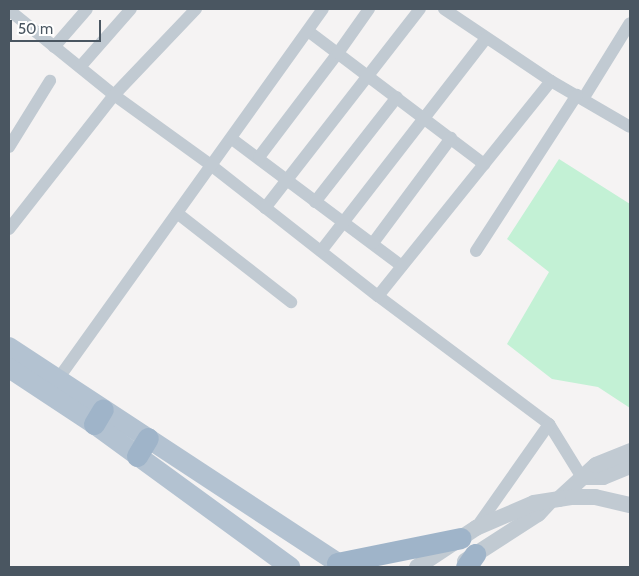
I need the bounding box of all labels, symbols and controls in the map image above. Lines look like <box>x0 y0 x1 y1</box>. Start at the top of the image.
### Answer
scale bar <box>12 10 104 42</box>
text: 50 m <box>18 20 53 38</box>

